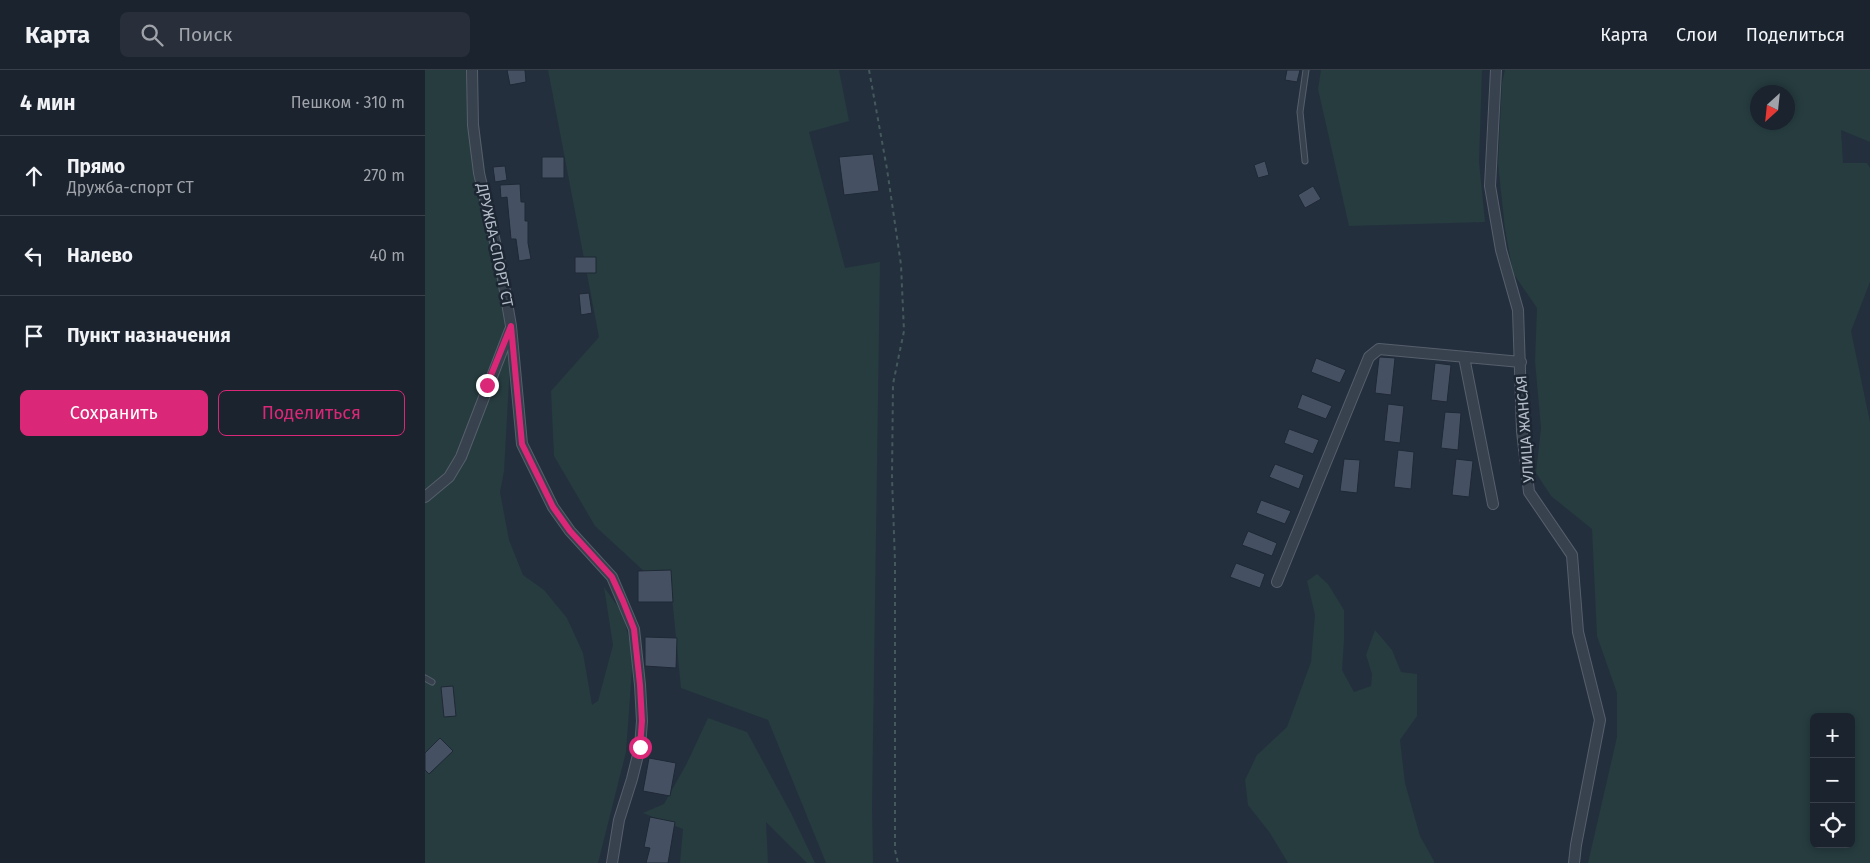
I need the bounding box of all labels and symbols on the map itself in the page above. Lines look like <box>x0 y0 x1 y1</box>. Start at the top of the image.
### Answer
north arrow <box>1750 85 1795 130</box>
street label: ДРУЖБА-СПОРТ СТ <box>473 181 517 309</box>
route end <box>476 374 499 397</box>
street label: УЛИЦА ЖАНСАЯ <box>1512 375 1538 483</box>
route start <box>629 736 652 759</box>

